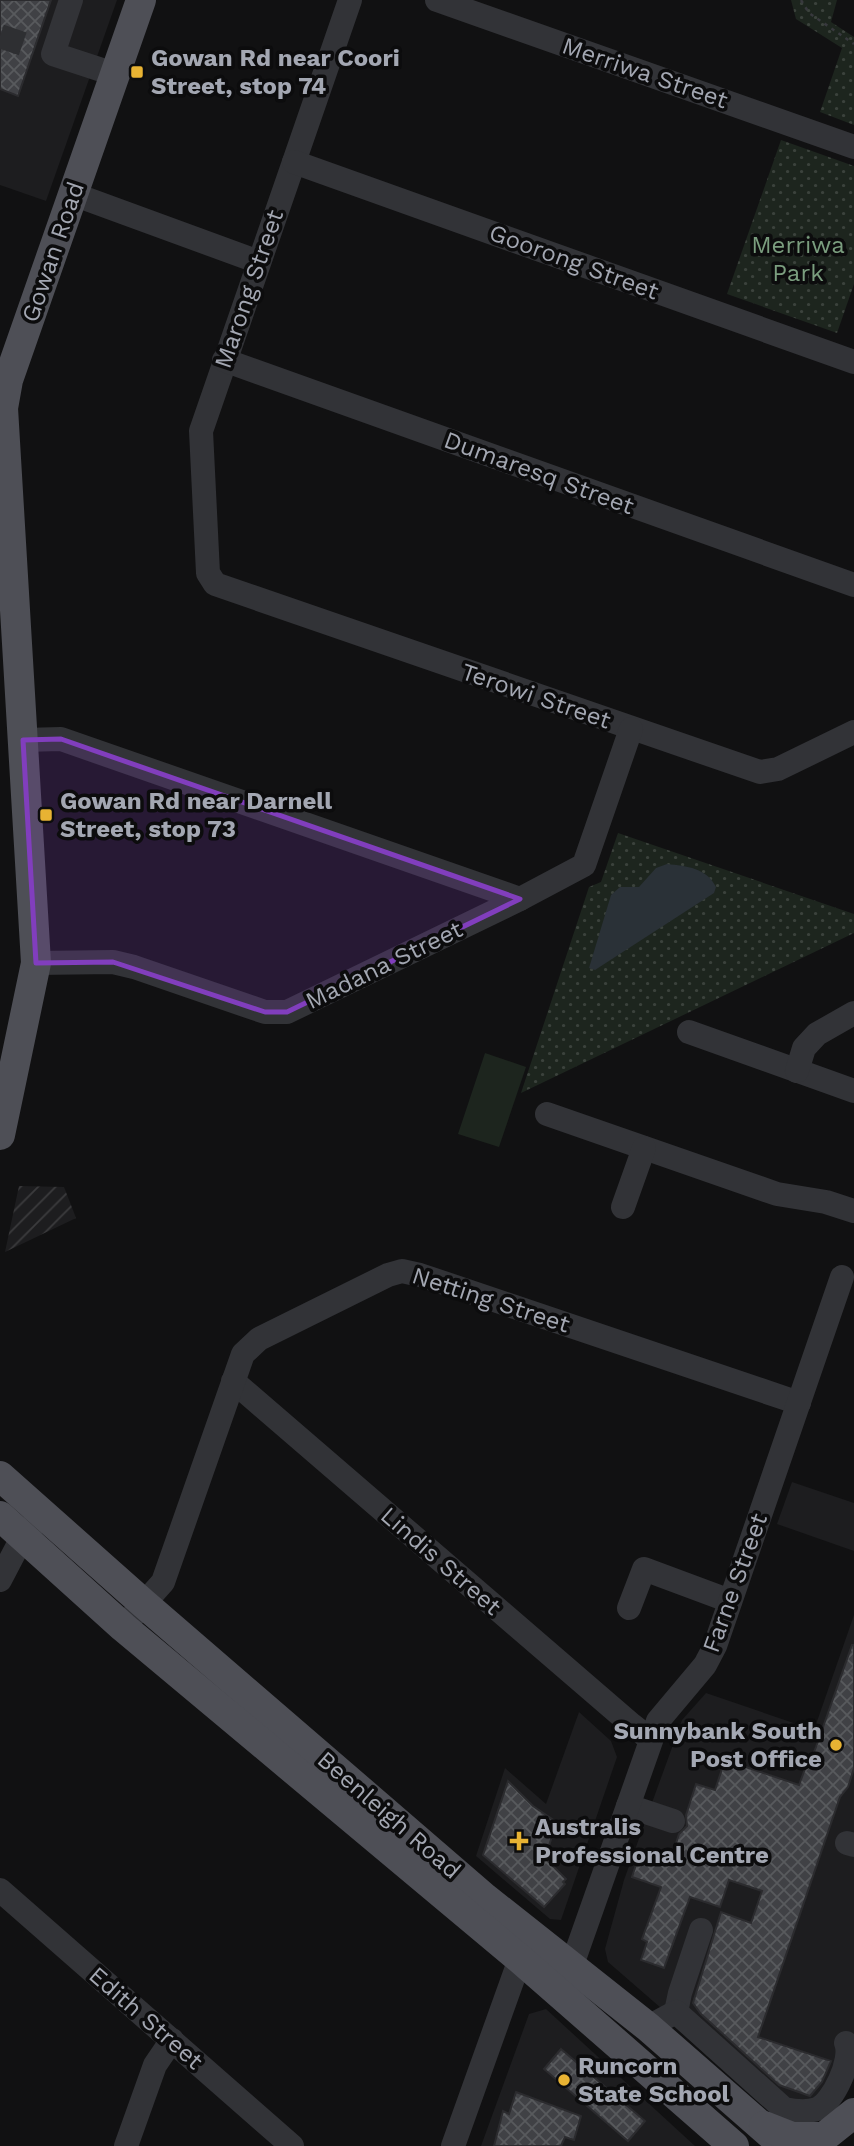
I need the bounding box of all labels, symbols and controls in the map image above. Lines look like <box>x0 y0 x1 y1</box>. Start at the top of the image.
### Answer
street label: Merriwa Street <box>558 32 732 114</box>
place label: Gowan Rd near Coori Street, stop 74 <box>151 44 400 100</box>
marker: Gowan Rd near Coori Street, stop 74 <box>129 64 145 80</box>
street label: Gowan Road <box>16 178 90 326</box>
street label: Marong Street <box>209 206 289 372</box>
street label: Goorong Street <box>486 218 662 306</box>
park label: Merriwa Park <box>751 231 845 287</box>
street label: Dumaresq Street <box>440 426 638 520</box>
street label: Terowi Street <box>458 657 614 735</box>
place label: Gowan Rd near Darnell Street, stop 73 <box>60 787 332 843</box>
marker: Gowan Rd near Darnell Street, stop 73 <box>38 807 54 823</box>
street label: Madana Street <box>301 915 467 1015</box>
street label: Netting Street <box>409 1261 573 1339</box>
street label: Lindis Street <box>375 1501 507 1621</box>
street label: Farne Street <box>697 1510 773 1656</box>
place label: Sunnybank South Post Office <box>613 1717 822 1773</box>
marker: Sunnybank South Post Office <box>828 1737 844 1753</box>
street label: Beenleigh Road <box>312 1745 466 1885</box>
place label: Australis Professional Centre <box>535 1813 769 1869</box>
marker: Australis Professional Centre <box>509 1831 529 1851</box>
street label: Edith Street <box>83 1961 209 2075</box>
place label: Runcorn State School <box>578 2052 730 2108</box>
marker: Runcorn State School <box>556 2072 572 2088</box>

